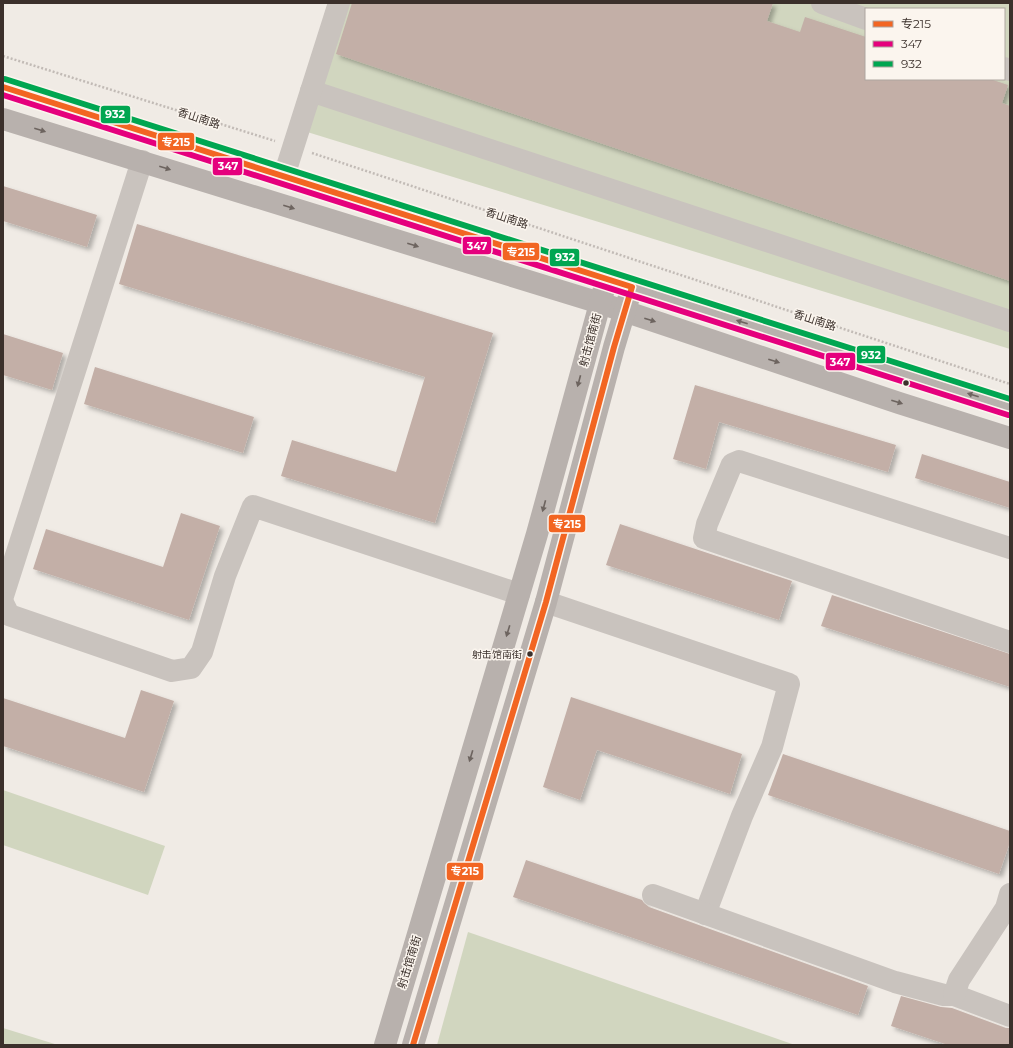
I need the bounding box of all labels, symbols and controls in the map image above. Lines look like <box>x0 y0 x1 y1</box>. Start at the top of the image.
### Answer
legend <box>865 8 1005 80</box>
text: 专215 <box>901 16 931 31</box>
text: 347 <box>901 36 922 51</box>
text: 932 <box>901 56 922 71</box>
line badge: 932 <box>100 105 131 124</box>
street label: 香山南路 <box>176 105 222 131</box>
text: 932 <box>105 107 125 121</box>
one-way arrow <box>35 127 47 133</box>
line badge: 专215 <box>157 132 195 151</box>
text: 专215 <box>162 135 191 149</box>
line badge: 347 <box>212 157 243 176</box>
text: 347 <box>217 159 238 173</box>
one-way arrow <box>159 165 171 171</box>
one-way arrow <box>283 204 295 210</box>
street label: 香山南路 <box>484 205 530 231</box>
line badge: 347 <box>462 236 492 255</box>
text: 347 <box>466 239 487 253</box>
one-way arrow <box>407 242 419 248</box>
line badge: 专215 <box>502 242 540 261</box>
text: 专215 <box>507 245 536 259</box>
line badge: 932 <box>549 248 580 267</box>
text: 932 <box>555 250 575 264</box>
street label: 香山南路 <box>792 307 838 333</box>
street label: 射击馆南街 <box>576 312 604 368</box>
one-way arrow <box>645 317 657 323</box>
one-way arrow <box>736 319 748 325</box>
line badge: 932 <box>856 345 886 364</box>
text: 932 <box>861 348 881 362</box>
line badge: 347 <box>825 352 856 371</box>
text: 347 <box>829 355 850 369</box>
one-way arrow <box>768 358 780 364</box>
one-way arrow <box>575 375 581 387</box>
unlabelled marker <box>901 378 911 388</box>
one-way arrow <box>967 392 979 398</box>
one-way arrow <box>891 399 903 405</box>
one-way arrow <box>541 501 547 513</box>
line badge: 专215 <box>548 514 586 533</box>
text: 专215 <box>553 517 582 531</box>
one-way arrow <box>505 625 511 637</box>
place label: 射击馆南街 <box>472 648 522 661</box>
marker: 射击馆南街 <box>525 649 535 659</box>
one-way arrow <box>468 750 474 762</box>
line badge: 专215 <box>446 862 484 881</box>
text: 专215 <box>451 864 480 878</box>
street label: 射击馆南街 <box>394 934 424 990</box>

